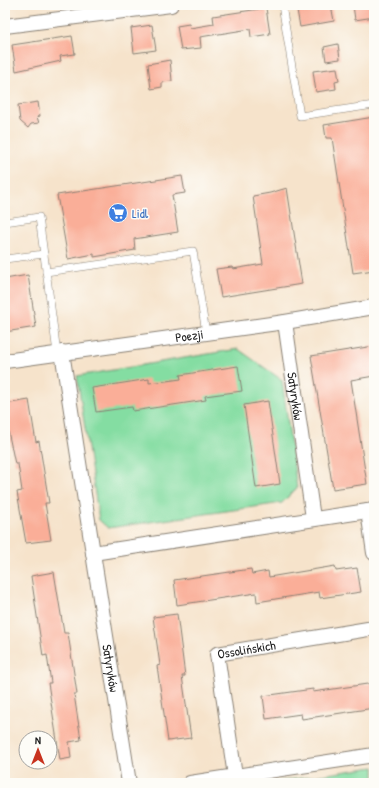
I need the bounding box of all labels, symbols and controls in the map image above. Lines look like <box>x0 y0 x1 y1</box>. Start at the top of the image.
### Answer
supermarket icon: Lidl <box>107 202 129 224</box>
place label: Lidl <box>132 204 149 222</box>
street label: Poezji <box>174 324 204 346</box>
street label: Satyryków <box>283 371 308 421</box>
street label: Ossolińskich <box>216 635 277 663</box>
street label: Satyryków <box>98 643 124 693</box>
north arrow <box>18 730 58 770</box>
text: N <box>35 733 41 747</box>

